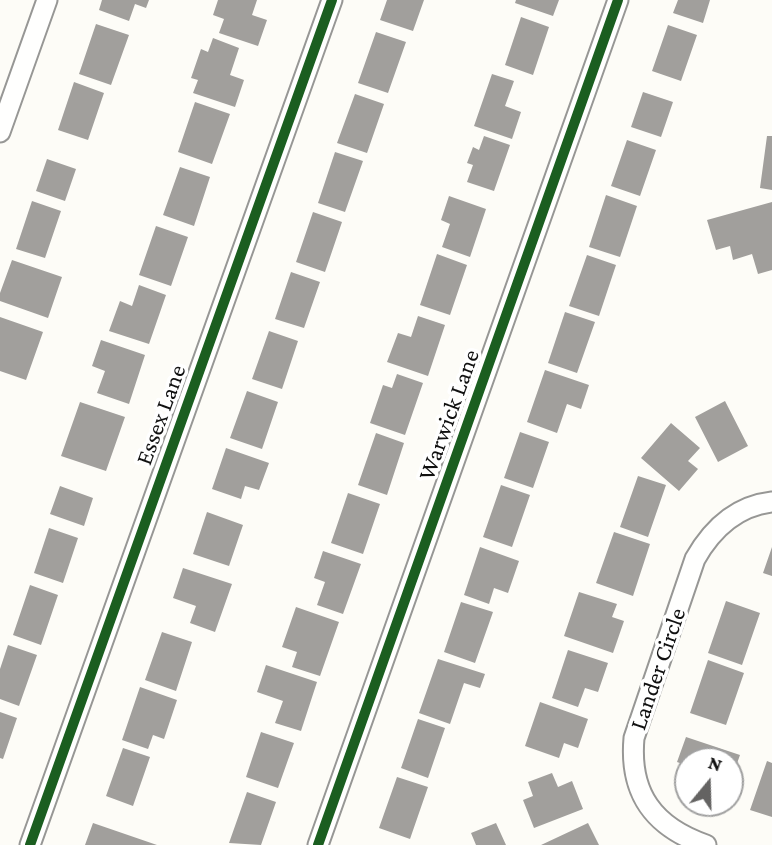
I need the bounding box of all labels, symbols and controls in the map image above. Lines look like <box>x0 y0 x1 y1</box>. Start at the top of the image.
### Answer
street label: Warwick Lane <box>412 346 486 484</box>
street label: Essex Lane <box>130 361 192 469</box>
street label: Lander Circle <box>624 604 692 734</box>
north arrow <box>674 747 744 817</box>
text: N <box>706 752 725 776</box>

